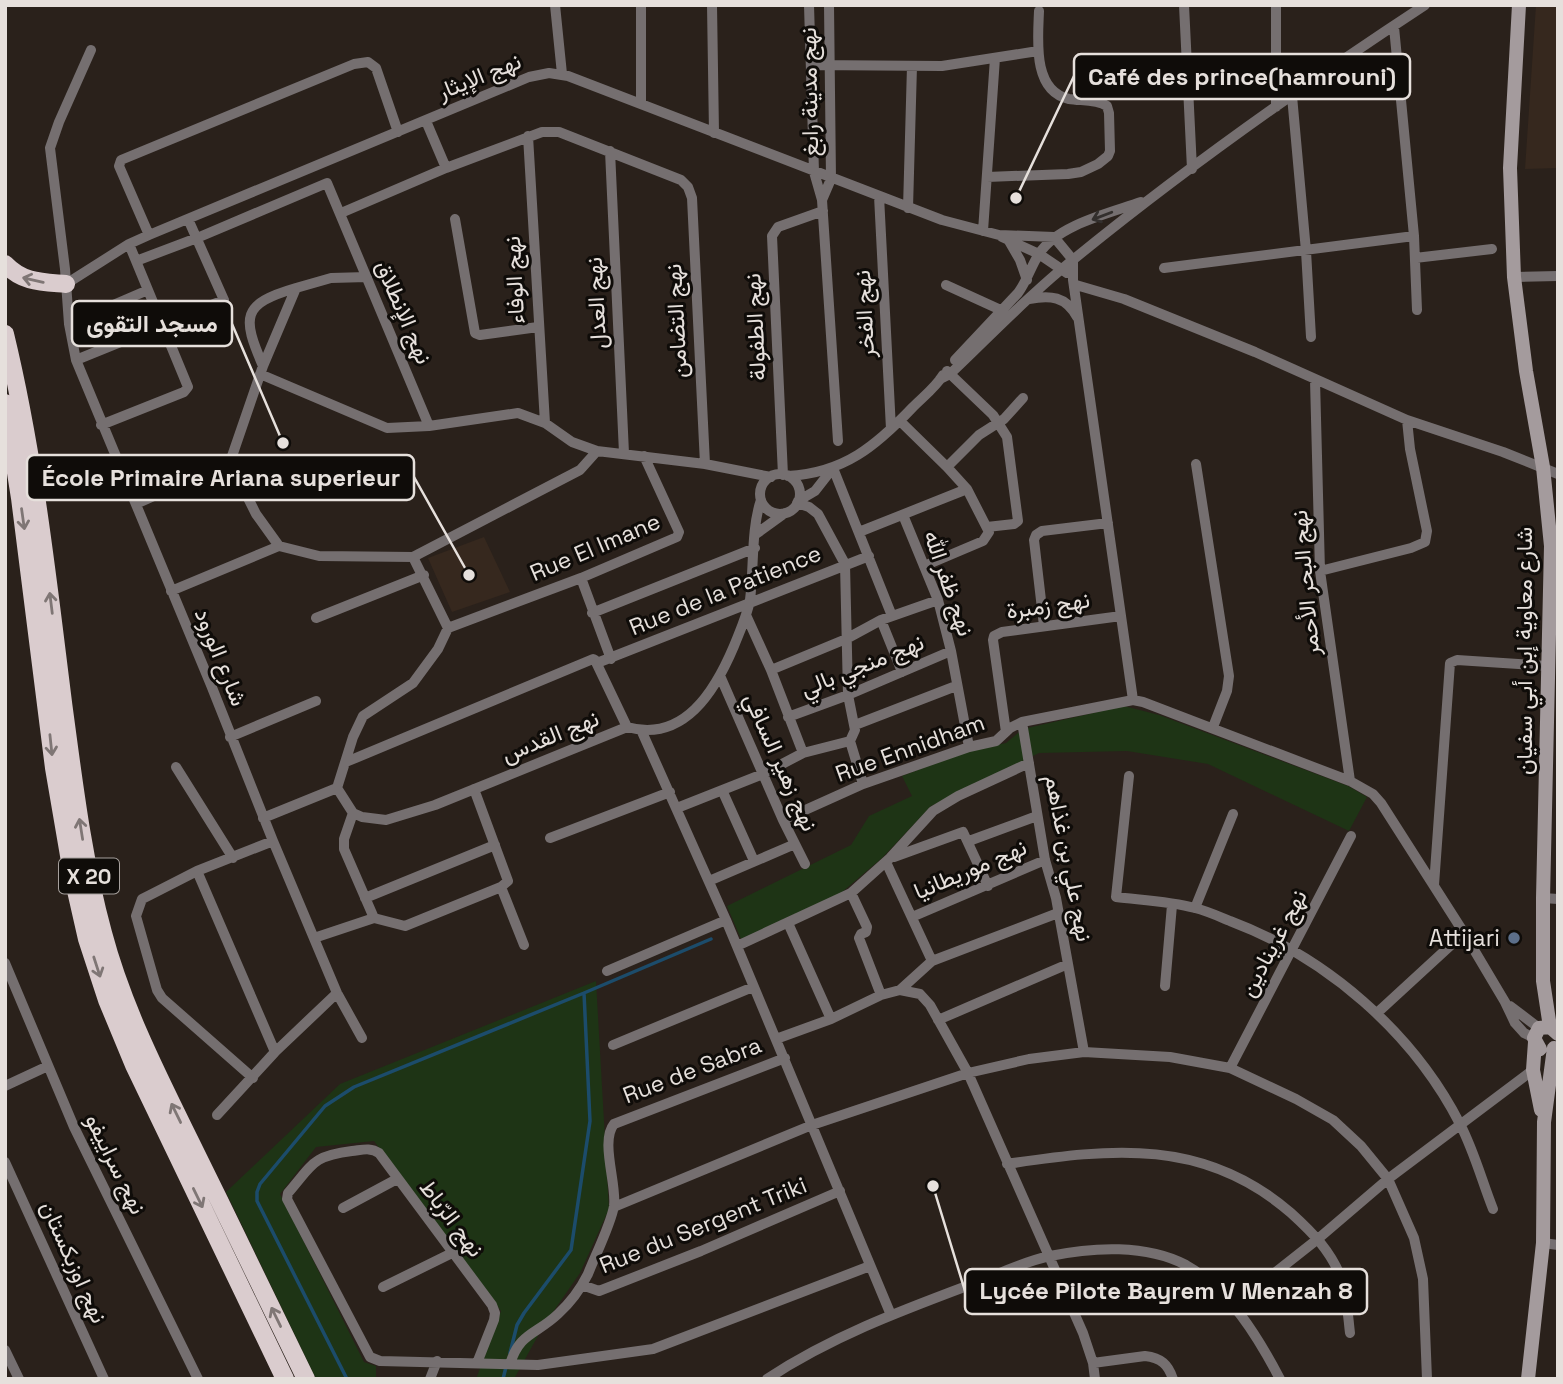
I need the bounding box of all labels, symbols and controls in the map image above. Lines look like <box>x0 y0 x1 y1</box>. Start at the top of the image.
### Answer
street label: نهج مدينة رابغ <box>793 27 826 157</box>
street label: نهج الإيثار <box>432 46 526 108</box>
callout: Café des prince(hamrouni) <box>1074 54 1410 99</box>
text: Café des prince(hamrouni) <box>1088 61 1396 92</box>
one-way arrow <box>1091 211 1113 224</box>
street label: نهج الوفاء <box>497 235 532 325</box>
street label: نهج الإنطلاق <box>368 255 439 369</box>
street label: نهج العدل <box>579 256 614 350</box>
street label: نهج التضامن <box>658 263 695 379</box>
street label: نهج الفخر <box>847 269 882 360</box>
one-way arrow <box>23 273 45 286</box>
street label: نهج الطفولة <box>737 273 774 381</box>
callout: مسجد التقوى <box>72 301 232 346</box>
text: مسجد التقوى <box>86 308 218 339</box>
callout: École Primaire Ariana superieur <box>27 455 414 500</box>
text: École Primaire Ariana superieur <box>42 462 400 493</box>
street label: Rue El Imane <box>525 506 665 588</box>
one-way arrow <box>17 507 30 530</box>
street label: نهج البحر الأحمر <box>1284 509 1327 658</box>
street label: نهج ظفر الله <box>916 526 981 640</box>
street label: شارع معاوية إبن أبي سفيان <box>1509 527 1543 775</box>
street label: Rue de la Patience <box>625 538 825 642</box>
street label: نهج زمبرة <box>1004 584 1092 627</box>
one-way arrow <box>44 593 57 615</box>
street label: شارع الورود <box>187 604 254 711</box>
street label: نهج منجي بالي <box>796 627 930 707</box>
street label: نهج زهير السافي <box>733 688 825 838</box>
street label: نهج القدس <box>497 703 604 770</box>
street label: Rue Ennidham <box>831 707 989 789</box>
one-way arrow <box>45 733 58 756</box>
street label: نهج علي بن غذاهم <box>1034 772 1100 945</box>
one-way arrow <box>75 818 88 841</box>
street label: نهج موريطانيا <box>909 832 1031 907</box>
road number: X 20 <box>59 858 119 894</box>
street label: نهج غرينادين <box>1232 884 1315 1002</box>
place label: Attijari <box>1429 923 1500 953</box>
marker: Attijari <box>1506 930 1522 946</box>
one-way arrow <box>91 956 104 978</box>
street label: Rue de Sabra <box>618 1030 766 1110</box>
one-way arrow <box>169 1103 183 1124</box>
street label: نهج سراييفو <box>78 1109 153 1220</box>
street label: Rue du Sergent Triki <box>595 1170 811 1280</box>
street label: نهج الرّباط <box>412 1173 491 1264</box>
one-way arrow <box>191 1187 205 1208</box>
street label: نهج اوزبكستان <box>33 1196 114 1328</box>
callout: Lycée Pilote Bayrem V Menzah 8 <box>965 1269 1367 1314</box>
text: Lycée Pilote Bayrem V Menzah 8 <box>979 1275 1353 1306</box>
one-way arrow <box>269 1307 282 1328</box>

